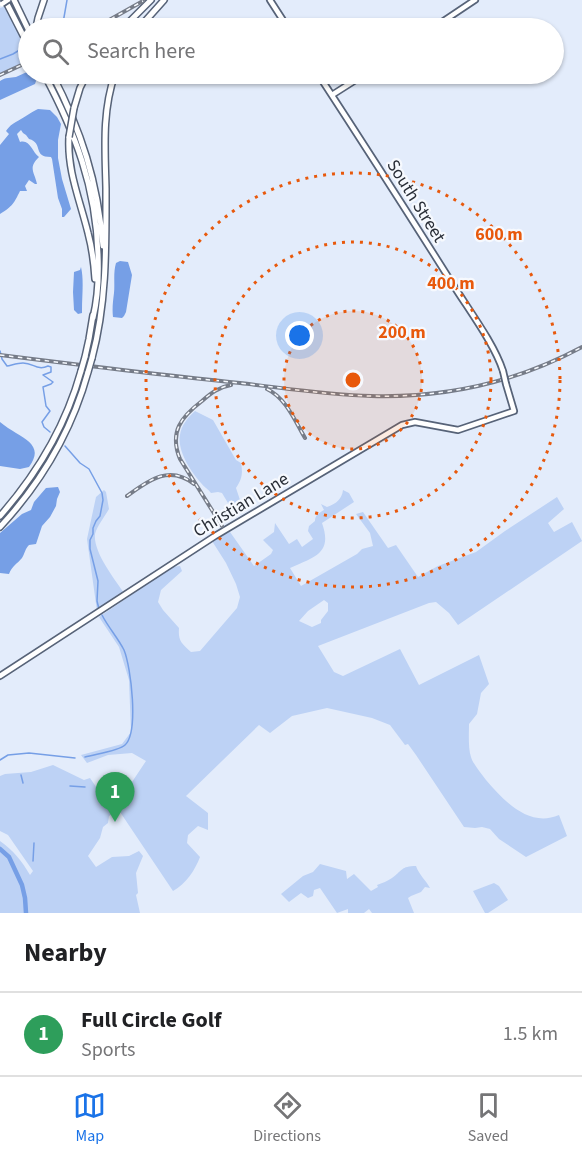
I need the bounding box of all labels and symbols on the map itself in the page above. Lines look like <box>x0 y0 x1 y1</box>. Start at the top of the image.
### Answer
street label: South Street <box>381 155 451 247</box>
text: 600 m <box>475 222 523 247</box>
text: 400 m <box>427 271 475 296</box>
text: 200 m <box>378 320 426 345</box>
your location <box>285 321 314 350</box>
centre of rings <box>343 370 363 390</box>
street label: Christian Lane <box>188 467 294 543</box>
pin: 1 <box>96 772 134 822</box>

